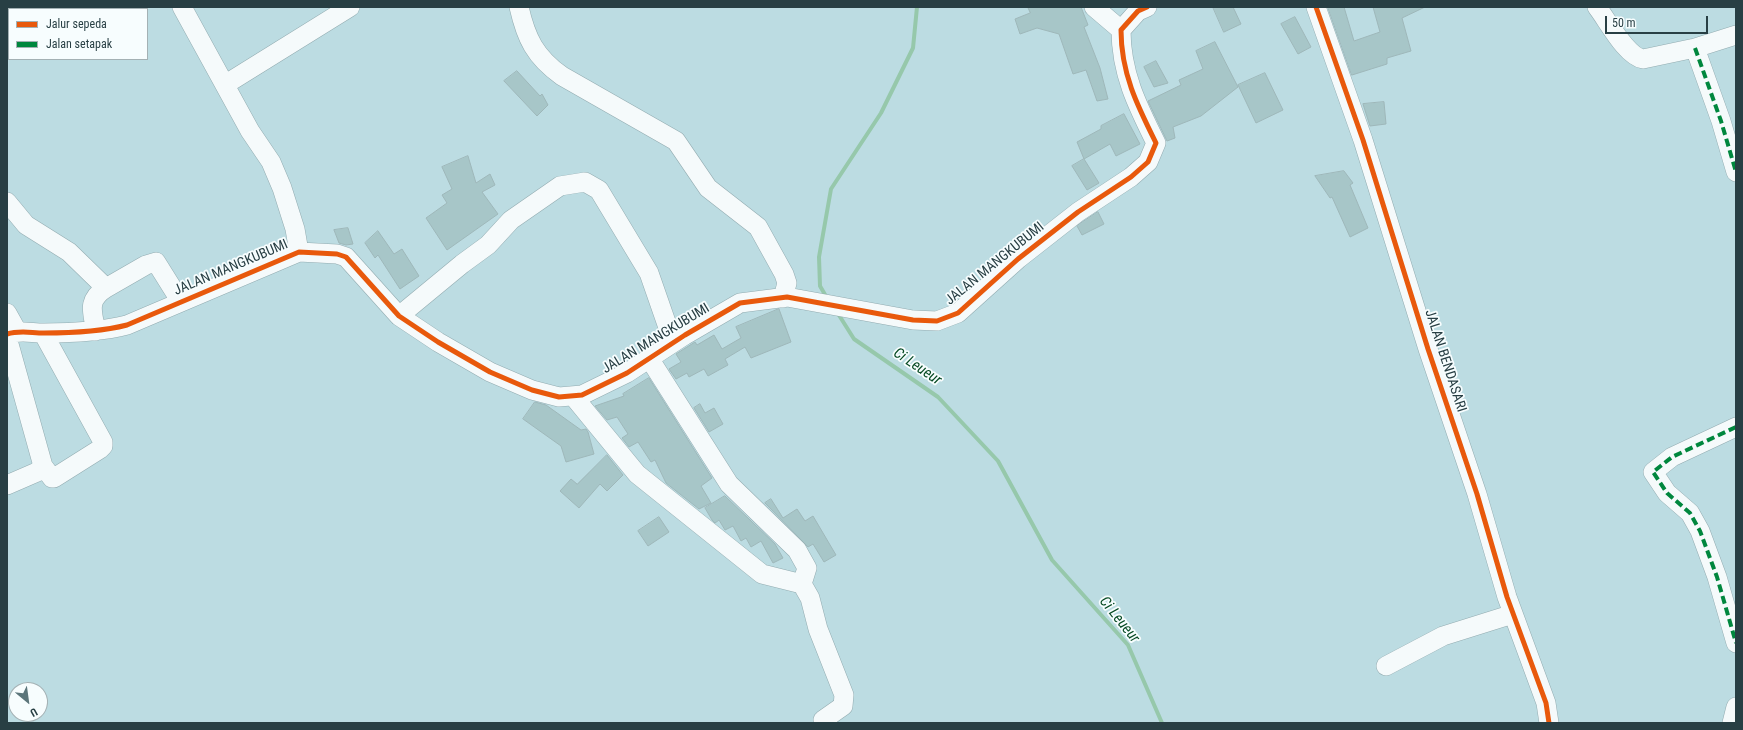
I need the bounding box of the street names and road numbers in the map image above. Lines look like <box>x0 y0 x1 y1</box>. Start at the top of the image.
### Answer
street label: JALAN MANGKUBUMI <box>942 219 1048 309</box>
street label: JALAN MANGKUBUMI <box>171 236 291 300</box>
street label: JALAN MANGKUBUMI <box>599 300 713 378</box>
street label: JALAN BENDASARI <box>1420 308 1470 414</box>

